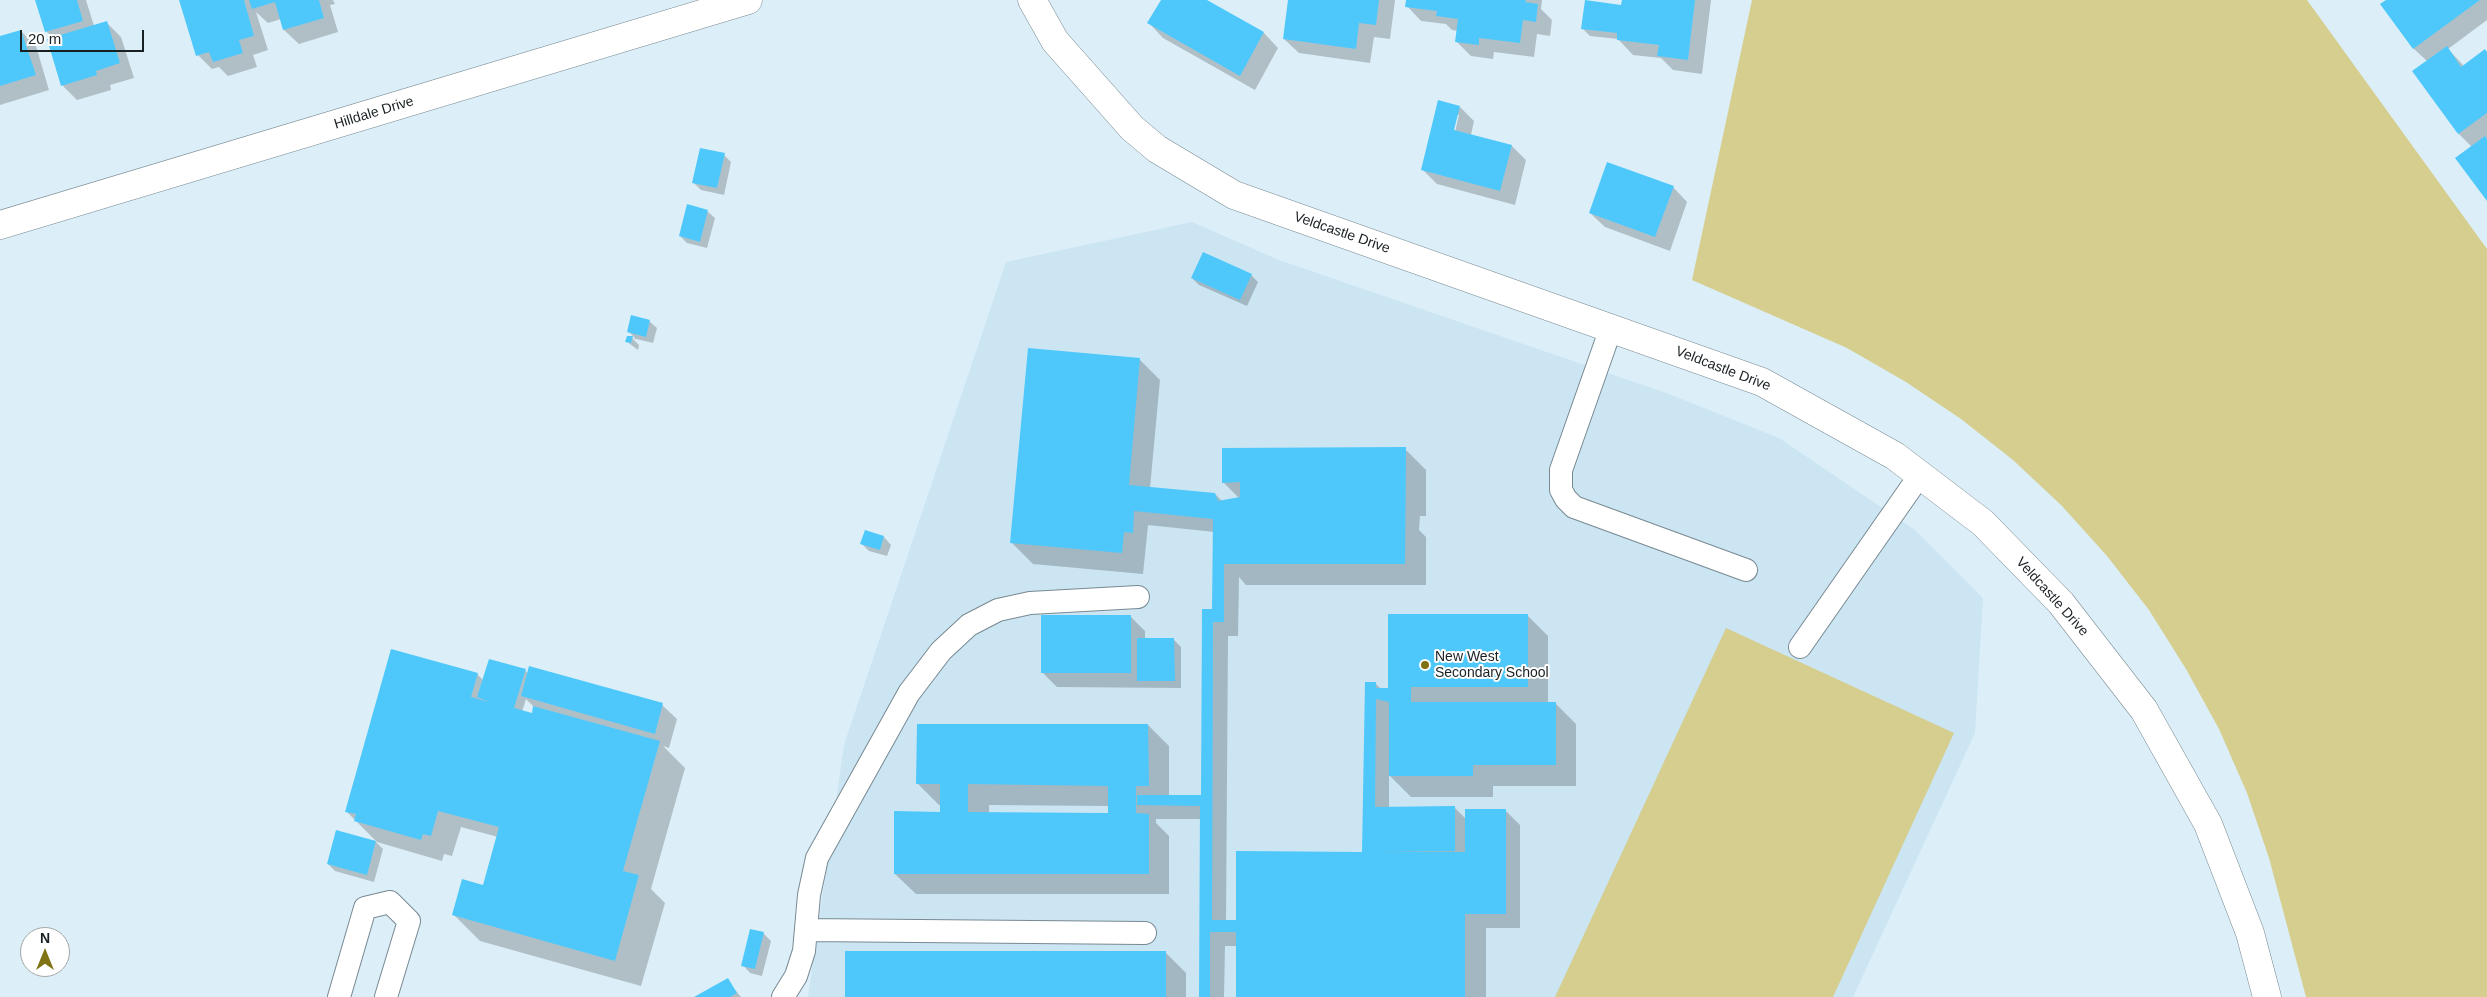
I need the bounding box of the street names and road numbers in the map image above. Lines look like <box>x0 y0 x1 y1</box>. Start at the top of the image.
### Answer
street label: Hilldale Drive <box>332 93 416 133</box>
street label: Veldcastle Drive <box>1292 209 1392 257</box>
street label: Veldcastle Drive <box>1673 343 1773 395</box>
street label: Veldcastle Drive <box>2012 554 2092 640</box>

